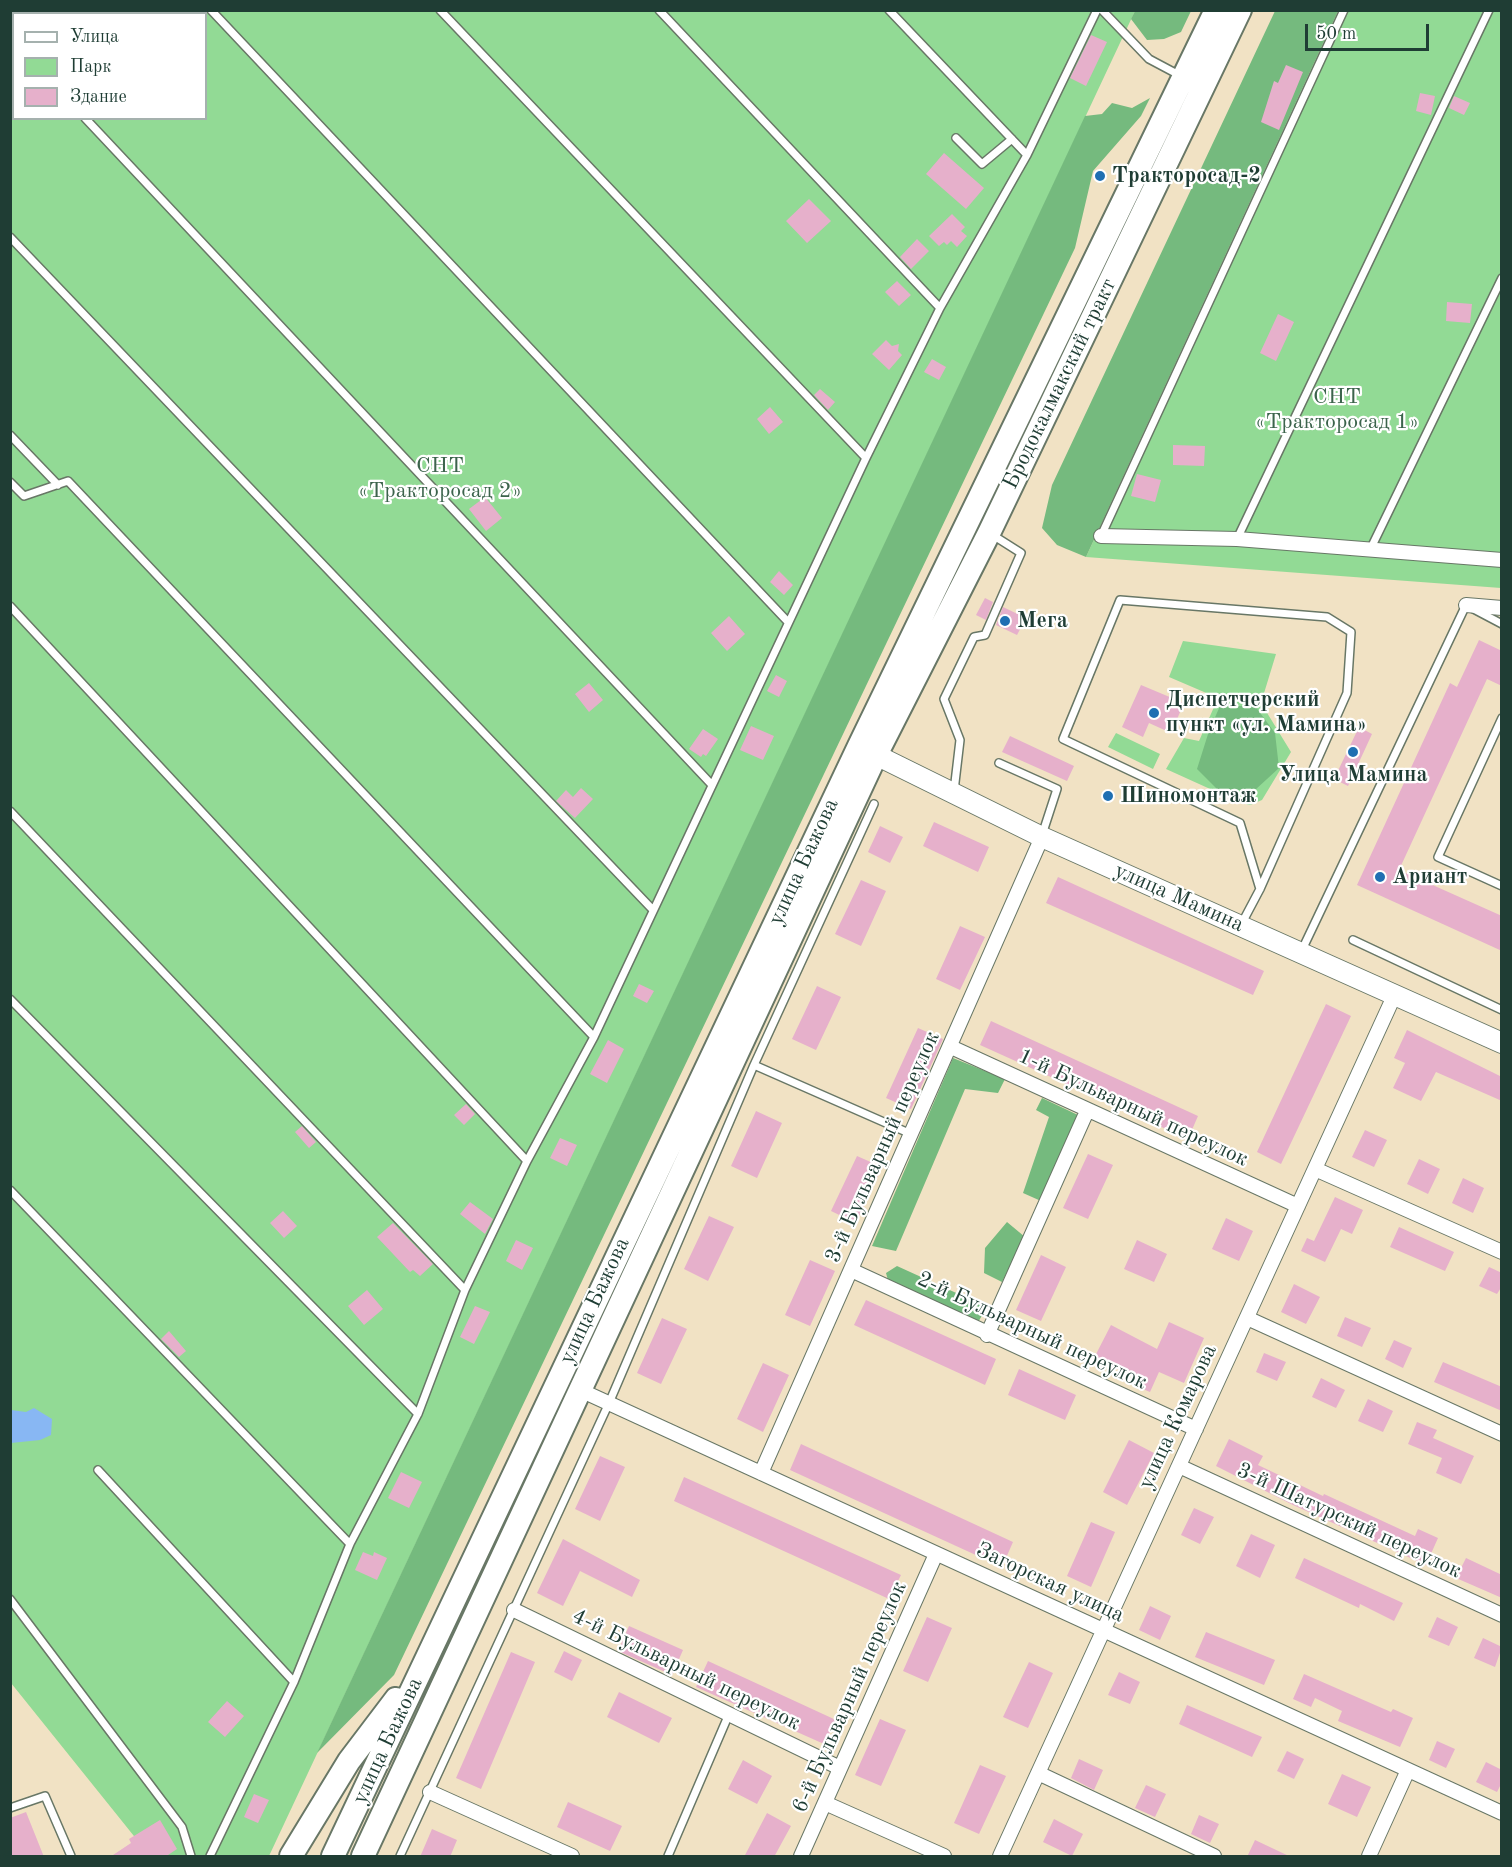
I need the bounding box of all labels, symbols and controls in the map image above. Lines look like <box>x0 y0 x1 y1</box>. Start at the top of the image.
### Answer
legend <box>12 12 207 120</box>
scale bar <box>1308 12 1432 50</box>
text: 50 m <box>1316 25 1356 43</box>
text: Улица <box>70 28 119 46</box>
text: Парк <box>70 58 111 76</box>
text: Здание <box>70 88 127 106</box>
place label: Тракторосад-2 <box>1112 163 1261 189</box>
marker: Тракторосад-2 <box>1093 169 1107 183</box>
street label: Бродокалмакский тракт <box>997 274 1123 494</box>
park label: СНТ «Тракторосад 1» <box>1255 384 1419 436</box>
park label: СНТ «Тракторосад 2» <box>358 453 522 505</box>
place label: Мега <box>1017 608 1068 634</box>
marker: Мега <box>998 614 1012 628</box>
place label: Диспетчерский пункт «ул. Мамина» <box>1166 687 1367 738</box>
marker: Диспетчерский пункт «ул. Мамина» <box>1147 706 1161 720</box>
marker: Улица Мамина <box>1346 745 1360 759</box>
place label: Улица Мамина <box>1278 762 1428 788</box>
place label: Шиномонтаж <box>1120 783 1256 809</box>
marker: Шиномонтаж <box>1101 789 1115 803</box>
street label: улица Бажова <box>763 794 845 930</box>
street label: улица Мамина <box>1110 858 1248 938</box>
place label: Ариант <box>1392 864 1467 890</box>
marker: Ариант <box>1373 870 1387 884</box>
street label: 3-й Бульварный переулок <box>820 1027 946 1267</box>
street label: 1-й Бульварный переулок <box>1014 1043 1252 1173</box>
street label: улица Бажова <box>554 1233 636 1369</box>
street label: 2-й Бульварный переулок <box>913 1266 1151 1396</box>
street label: улица Комарова <box>1133 1340 1223 1494</box>
street label: 3-й Шатурский переулок <box>1232 1457 1466 1585</box>
street label: Загорская улица <box>972 1537 1128 1629</box>
street label: 6-й Бульварный переулок <box>787 1577 913 1817</box>
street label: 4-й Бульварный переулок <box>568 1603 804 1737</box>
street label: улица Бажова <box>347 1673 429 1809</box>

